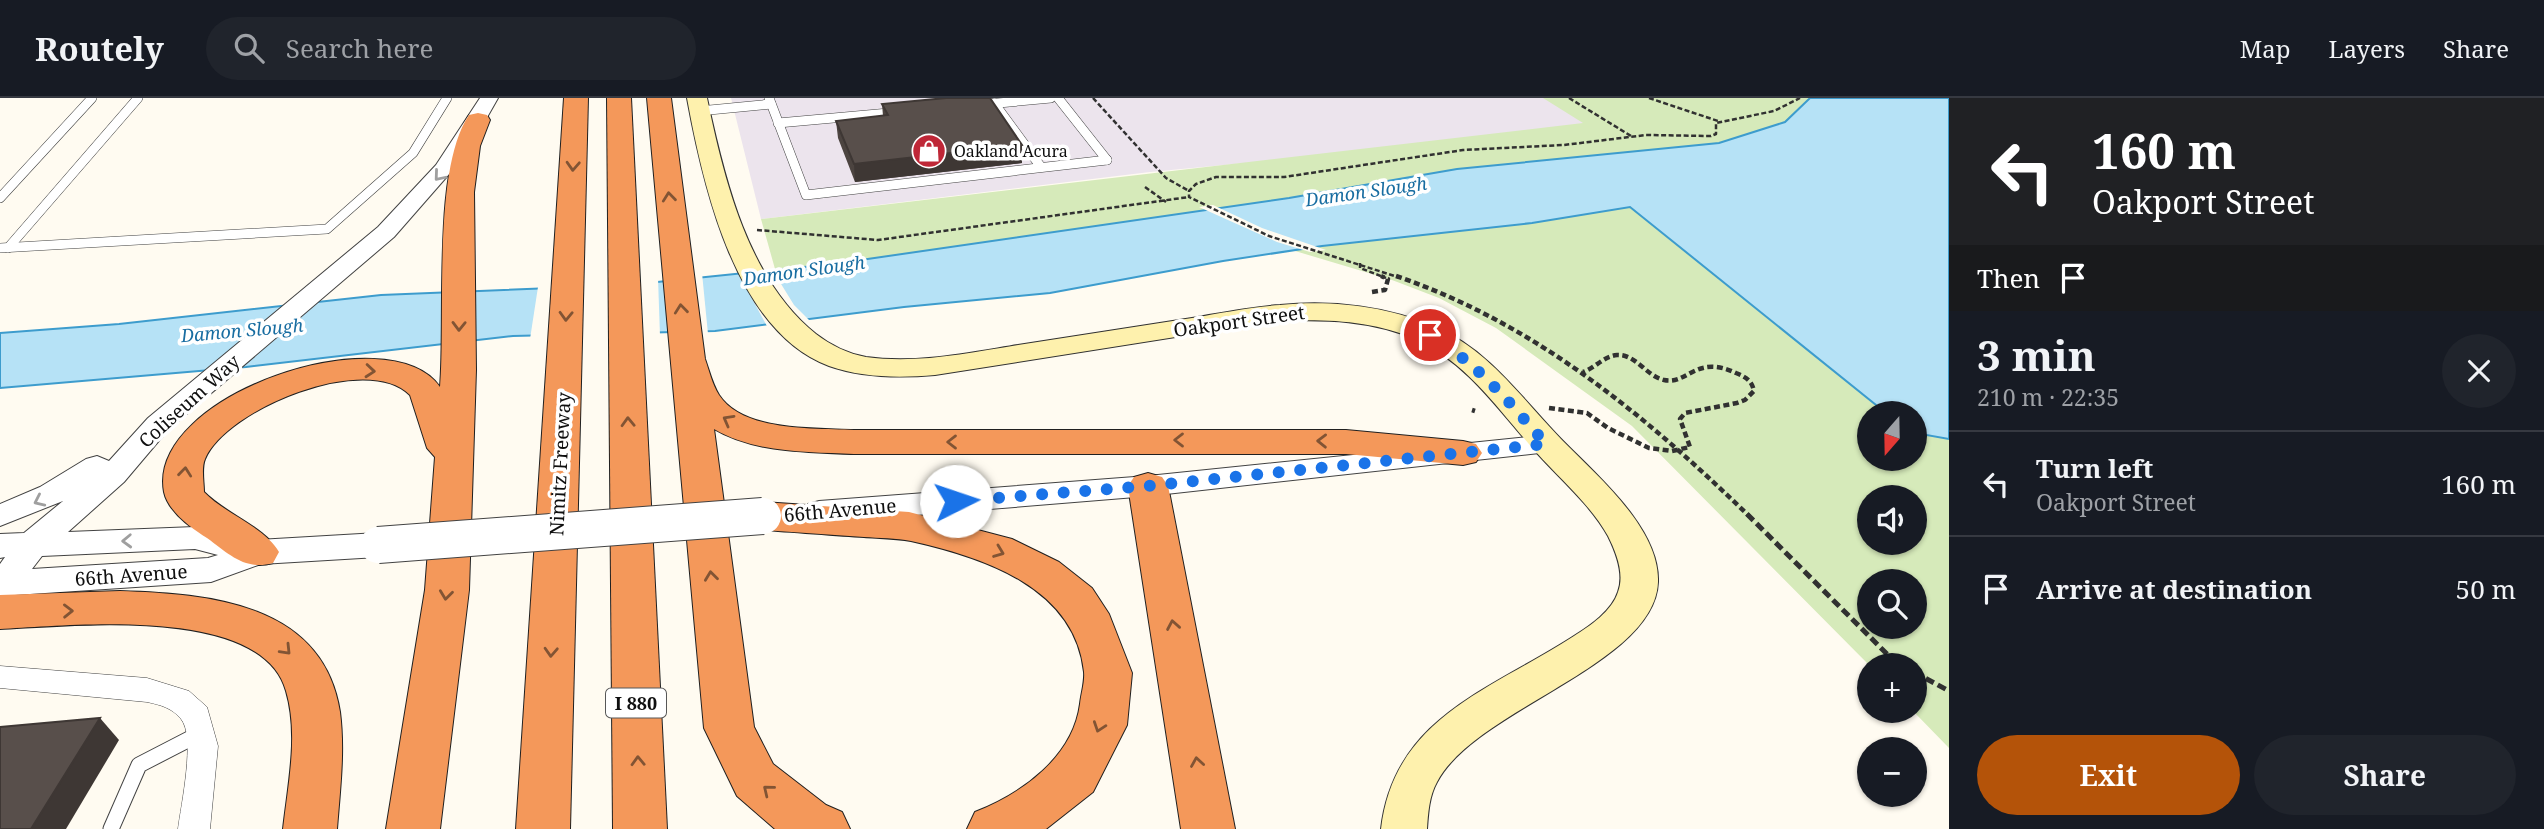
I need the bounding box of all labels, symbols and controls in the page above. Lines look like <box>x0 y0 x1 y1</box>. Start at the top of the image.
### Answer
search box <box>206 17 696 80</box>
text: Routely <box>35 26 164 71</box>
icon: search <box>230 29 268 67</box>
text: Search here <box>286 30 433 66</box>
text: Map <box>2240 32 2291 65</box>
text: Layers <box>2329 32 2405 65</box>
text: Share <box>2443 32 2509 65</box>
text: 160 m <box>2092 117 2236 183</box>
icon: left <box>1977 126 2068 217</box>
shop icon: Oakland Acura <box>910 132 948 170</box>
place label: Oakland Acura <box>954 140 1068 162</box>
one-way arrow <box>565 161 580 172</box>
one-way arrow <box>435 167 447 180</box>
water label: Damon Slough <box>1303 171 1429 212</box>
text: Oakport Street <box>2092 180 2315 223</box>
one-way arrow <box>661 191 676 203</box>
water label: Damon Slough <box>741 250 867 291</box>
icon: arrive <box>2054 259 2092 297</box>
text: Then <box>1977 260 2040 296</box>
street label: Oakport Street <box>1172 299 1307 343</box>
one-way arrow <box>673 303 688 315</box>
pin <box>1400 305 1460 365</box>
one-way arrow <box>559 311 574 322</box>
water label: Damon Slough <box>179 313 304 347</box>
icon: arrive <box>1411 316 1449 354</box>
one-way arrow <box>451 321 467 331</box>
text: 3 min <box>1977 326 2096 383</box>
button: close <box>2442 334 2516 408</box>
street label: Coliseum Way <box>133 348 245 453</box>
one-way arrow <box>364 363 376 378</box>
text: 210 m · 22:35 <box>1977 381 2119 413</box>
street label: Nimitz Freeway <box>543 391 577 537</box>
north arrow <box>1857 401 1927 471</box>
map controls <box>1857 401 1927 807</box>
one-way arrow <box>722 414 735 428</box>
one-way arrow <box>621 416 636 427</box>
one-way arrow <box>1173 433 1184 448</box>
one-way arrow <box>1316 433 1327 449</box>
one-way arrow <box>946 434 956 450</box>
text: Turn left <box>2036 450 2153 486</box>
position arrow <box>919 464 993 538</box>
icon: left <box>1977 465 2015 503</box>
one-way arrow <box>177 466 192 477</box>
text: 160 m <box>2441 466 2516 502</box>
button: sound <box>1857 485 1927 555</box>
text: Oakport Street <box>2036 486 2196 518</box>
street label: 66th Avenue <box>783 492 897 528</box>
one-way arrow <box>34 493 47 507</box>
one-way arrow <box>121 533 132 548</box>
one-way arrow <box>992 543 1004 557</box>
street label: 66th Avenue <box>74 558 188 592</box>
button: search <box>1857 569 1927 639</box>
one-way arrow <box>704 570 719 582</box>
icon: arrive <box>1977 570 2015 608</box>
text: Arrive at destination <box>2036 571 2312 607</box>
text: 50 m <box>2456 571 2516 607</box>
one-way arrow <box>439 589 454 601</box>
one-way arrow <box>63 603 74 618</box>
one-way arrow <box>1167 619 1182 631</box>
one-way arrow <box>277 642 290 655</box>
one-way arrow <box>544 647 559 658</box>
button: + <box>1857 653 1927 723</box>
road number: I 880 <box>606 688 666 718</box>
one-way arrow <box>1093 720 1107 732</box>
button: Exit <box>1977 735 2240 815</box>
button: Share <box>2254 735 2516 815</box>
button: − <box>1857 737 1927 807</box>
one-way arrow <box>630 755 645 766</box>
one-way arrow <box>1190 756 1205 768</box>
one-way arrow <box>763 786 776 798</box>

